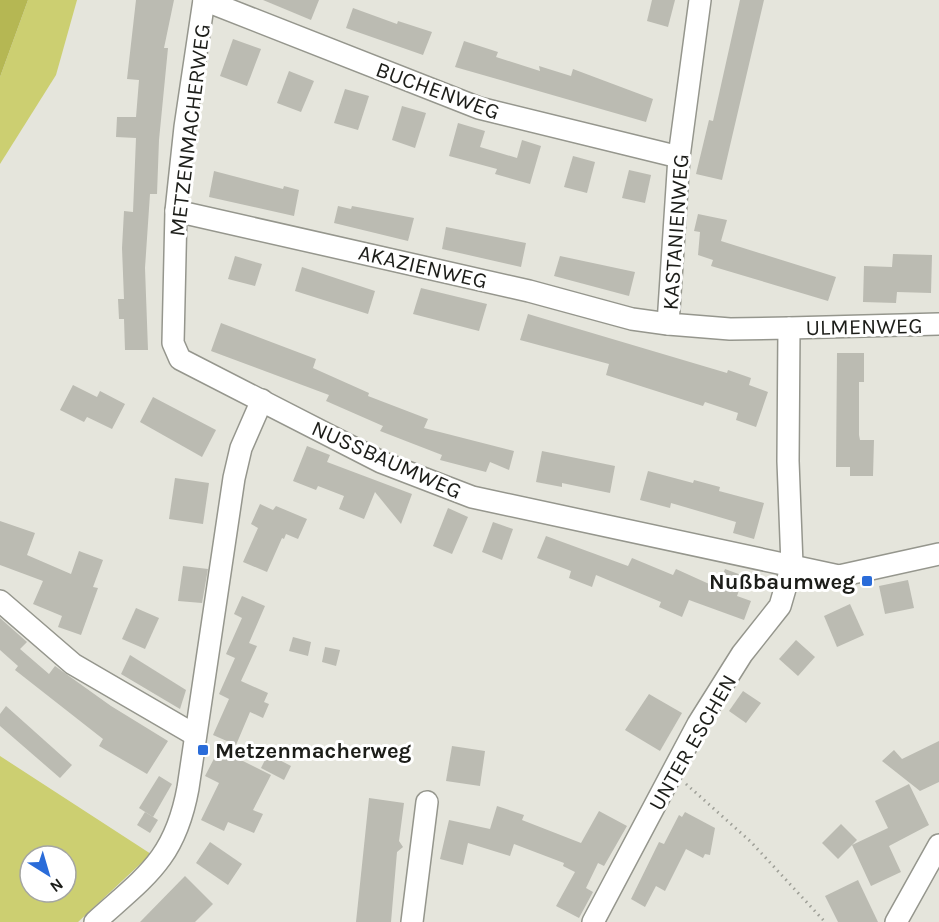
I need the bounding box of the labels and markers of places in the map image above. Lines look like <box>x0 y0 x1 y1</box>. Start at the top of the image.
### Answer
place label: Nußbaumweg <box>709 569 855 595</box>
marker: Nußbaumweg <box>860 574 874 588</box>
place label: Metzenmacherweg <box>215 738 412 764</box>
marker: Metzenmacherweg <box>196 743 210 757</box>

